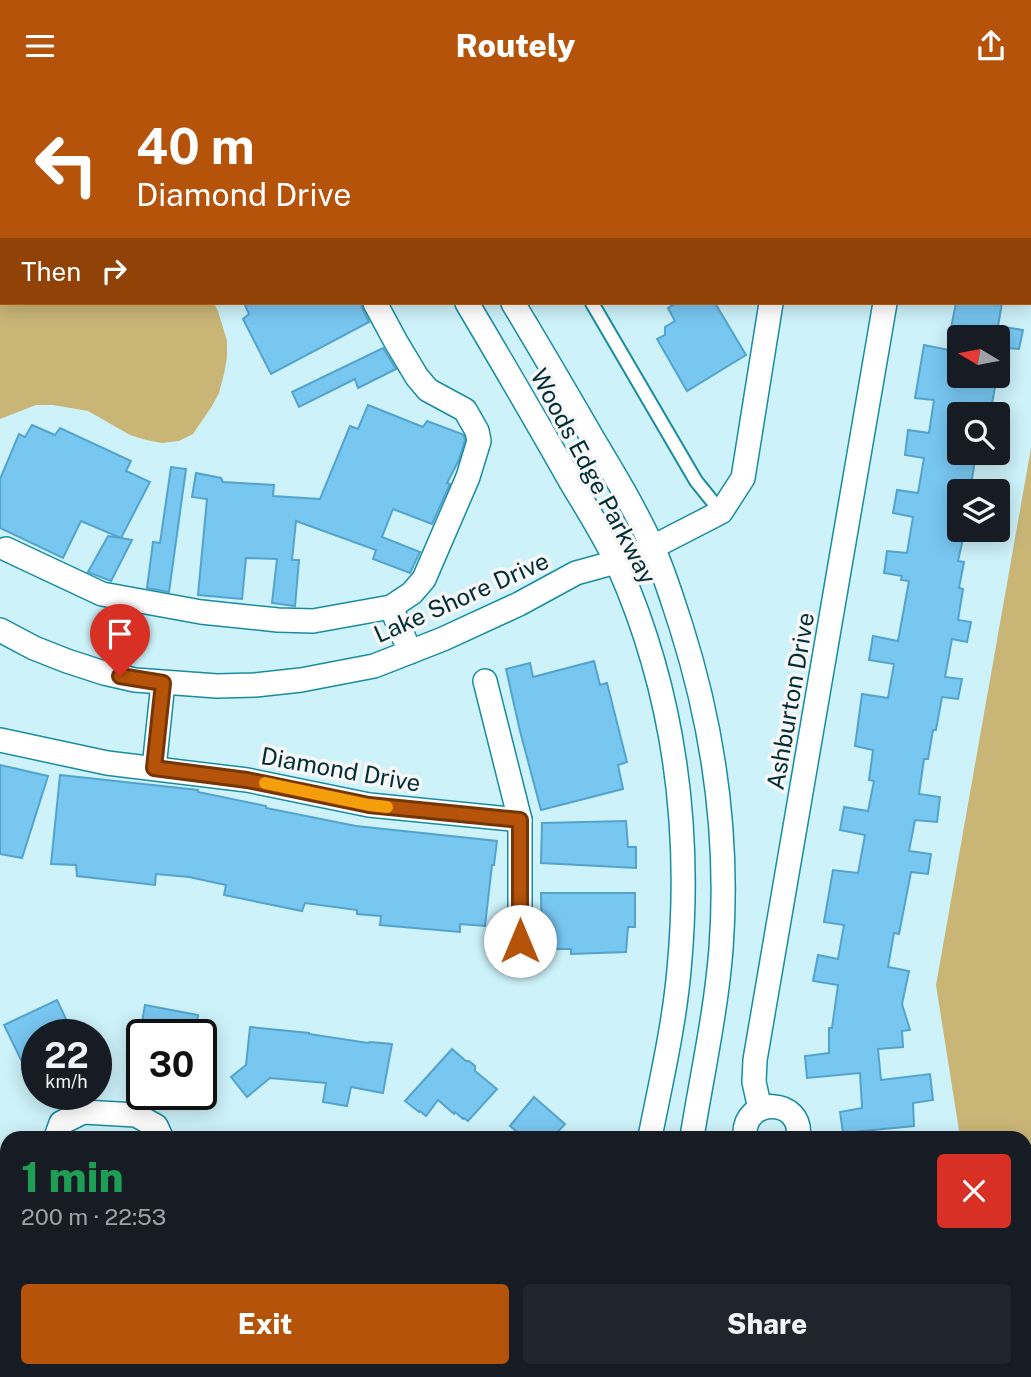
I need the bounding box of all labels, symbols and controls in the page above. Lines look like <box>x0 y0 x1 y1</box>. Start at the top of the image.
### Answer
icon: menu <box>21 27 59 65</box>
text: Routely <box>456 27 575 64</box>
icon: share <box>972 27 1010 65</box>
text: 40 m <box>136 117 255 175</box>
icon: left <box>21 119 112 210</box>
text: Diamond Drive <box>136 176 351 213</box>
icon: right <box>95 252 133 290</box>
text: Then <box>21 256 81 287</box>
north arrow <box>947 325 1010 389</box>
map controls <box>947 325 1010 542</box>
street label: Woods Edge Parkway <box>525 364 663 589</box>
button: search <box>947 402 1010 465</box>
button: layers <box>947 479 1010 542</box>
street label: Lake Shore Drive <box>369 546 553 648</box>
pin <box>90 604 150 676</box>
street label: Ashburton Drive <box>761 610 819 792</box>
icon: arrive <box>101 615 139 653</box>
street label: Diamond Drive <box>259 741 423 797</box>
position arrow <box>483 904 557 978</box>
speed limit sign: 30 <box>126 1019 217 1110</box>
text: 22 <box>44 1035 89 1076</box>
text: km/h <box>45 1071 88 1092</box>
text: 1 min <box>21 1152 124 1201</box>
button: close <box>937 1154 1011 1228</box>
text: 200 m · 22:53 <box>21 1203 166 1230</box>
button: Exit <box>21 1284 509 1364</box>
button: Share <box>523 1284 1011 1364</box>

